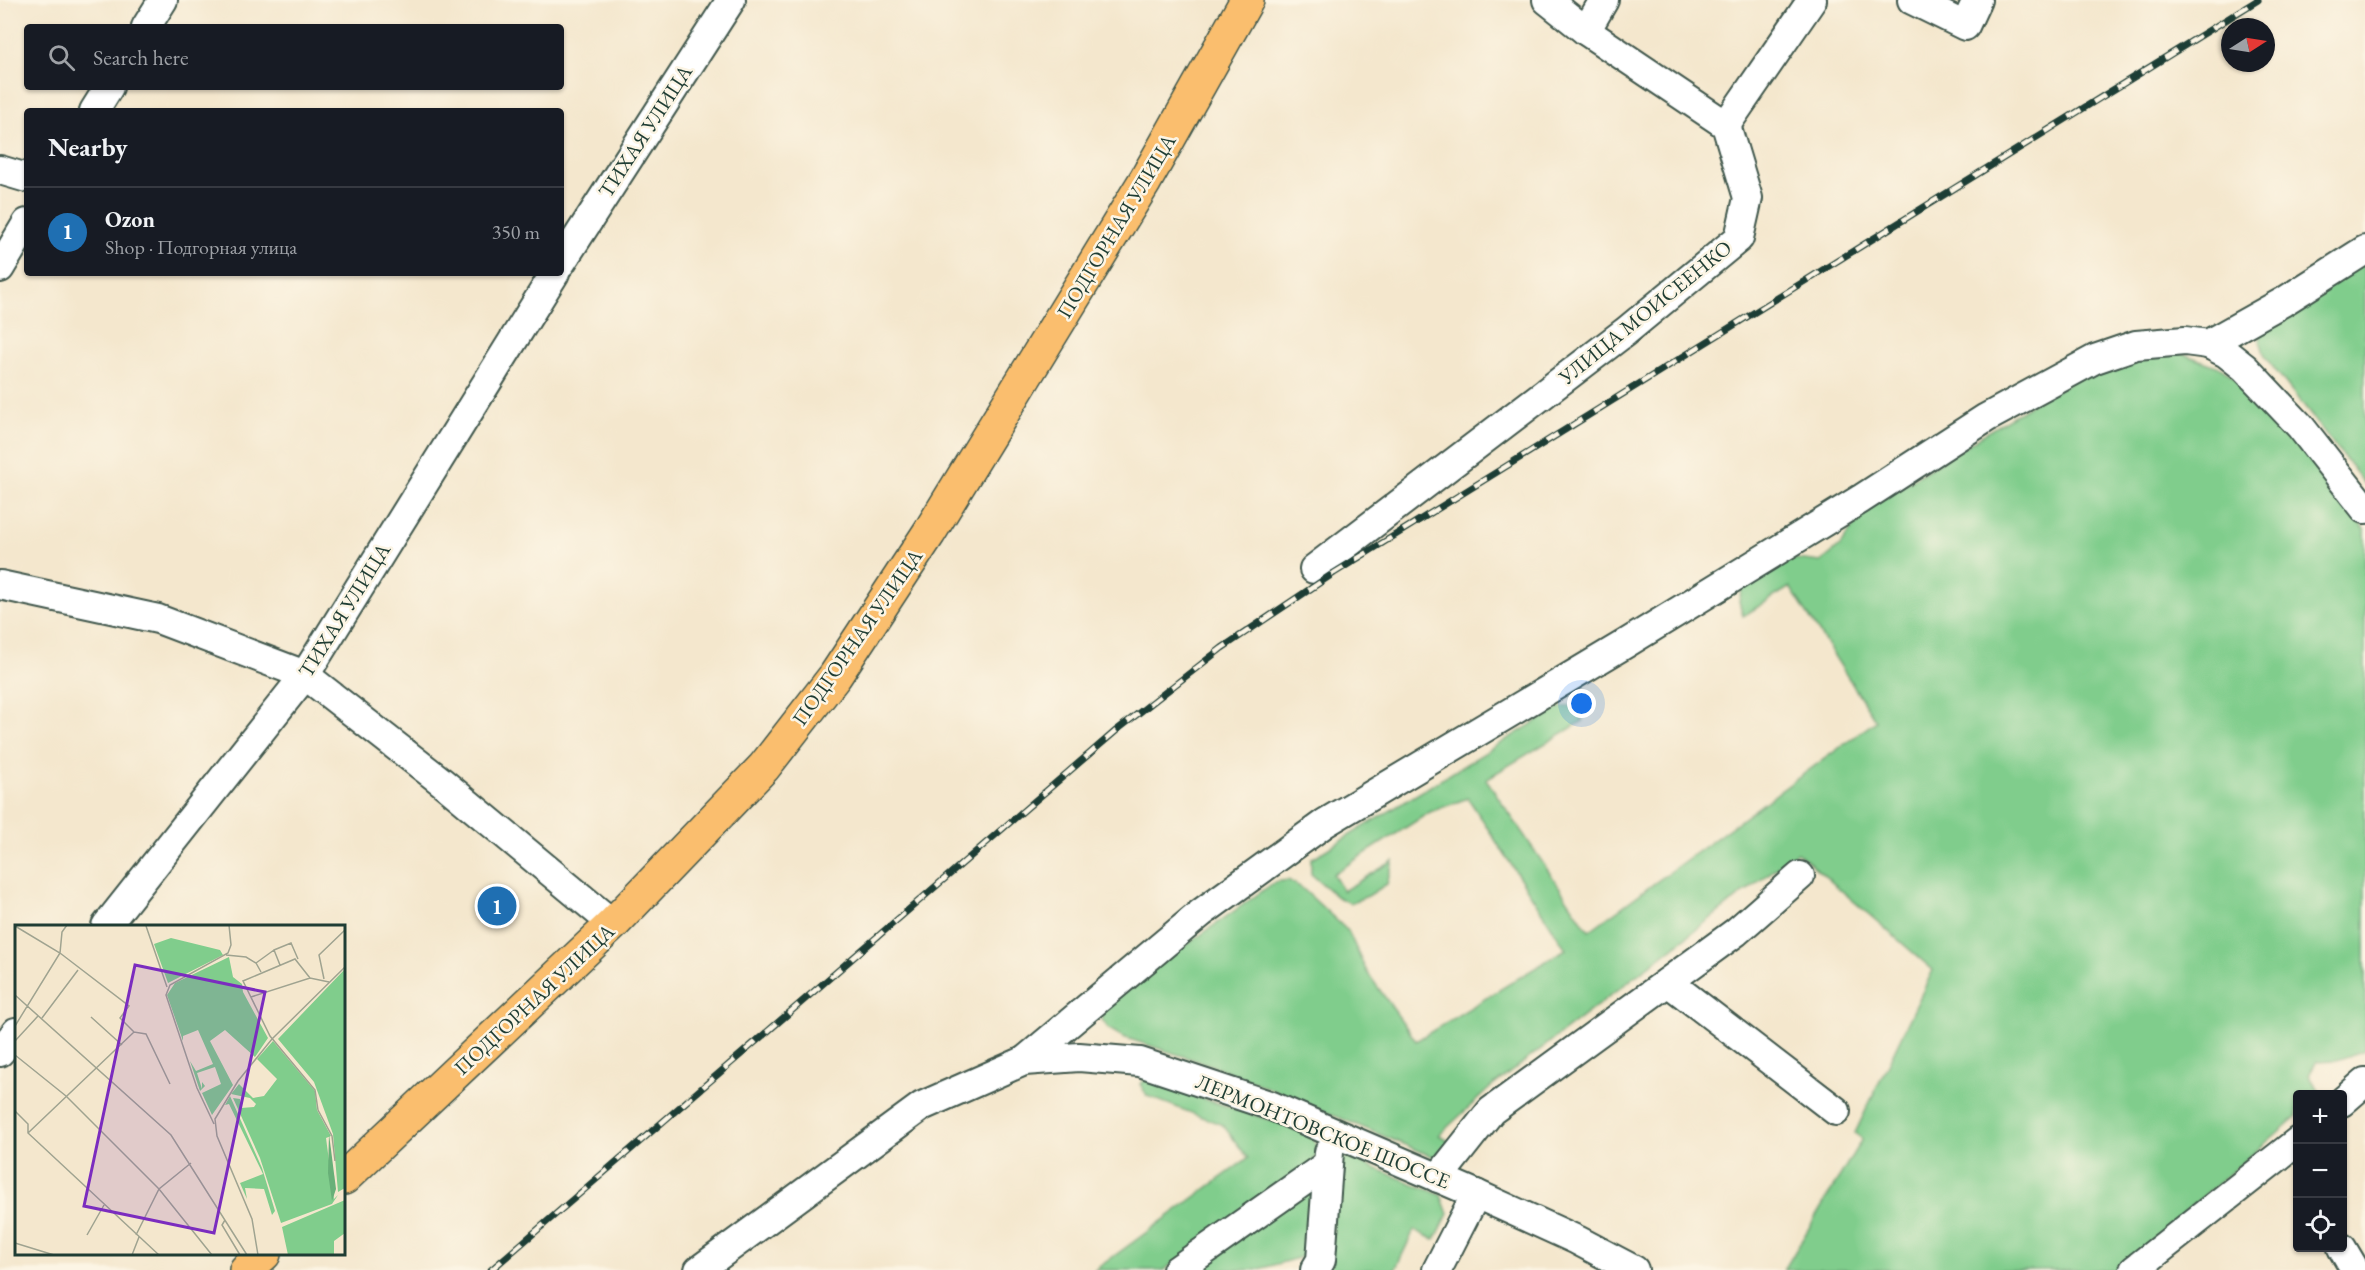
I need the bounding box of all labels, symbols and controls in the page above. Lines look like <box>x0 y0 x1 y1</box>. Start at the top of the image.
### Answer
north arrow <box>2221 18 2275 72</box>
search box <box>24 24 564 90</box>
icon: search <box>45 41 78 74</box>
text: Search here <box>93 43 188 72</box>
street label: ТИХАЯ УЛИЦА <box>592 59 698 203</box>
street label: ПОДГОРНАЯ УЛИЦА <box>1050 129 1182 323</box>
text: Nearby <box>48 130 128 164</box>
text: Ozon <box>105 205 155 234</box>
text: 1 <box>62 219 73 245</box>
text: 350 m <box>492 219 540 245</box>
text: Shop · Подгорная улица <box>105 234 297 260</box>
street label: УЛИЦА МОИСЕЕНКО <box>1552 234 1737 391</box>
street label: ТИХАЯ УЛИЦА <box>292 538 396 682</box>
street label: ПОДГОРНАЯ УЛИЦА <box>786 543 929 731</box>
your location <box>1567 689 1596 718</box>
pin: 1 <box>478 884 516 928</box>
street label: ПОДГОРНАЯ УЛИЦА <box>448 917 620 1081</box>
inset map <box>15 925 345 1255</box>
street label: ЛЕРМОНТОВСКОЕ ШОССЕ <box>1192 1068 1454 1194</box>
map controls <box>2293 1090 2347 1252</box>
button: + <box>2293 1090 2347 1144</box>
button: − <box>2293 1144 2347 1198</box>
button: locate <box>2293 1198 2347 1252</box>

